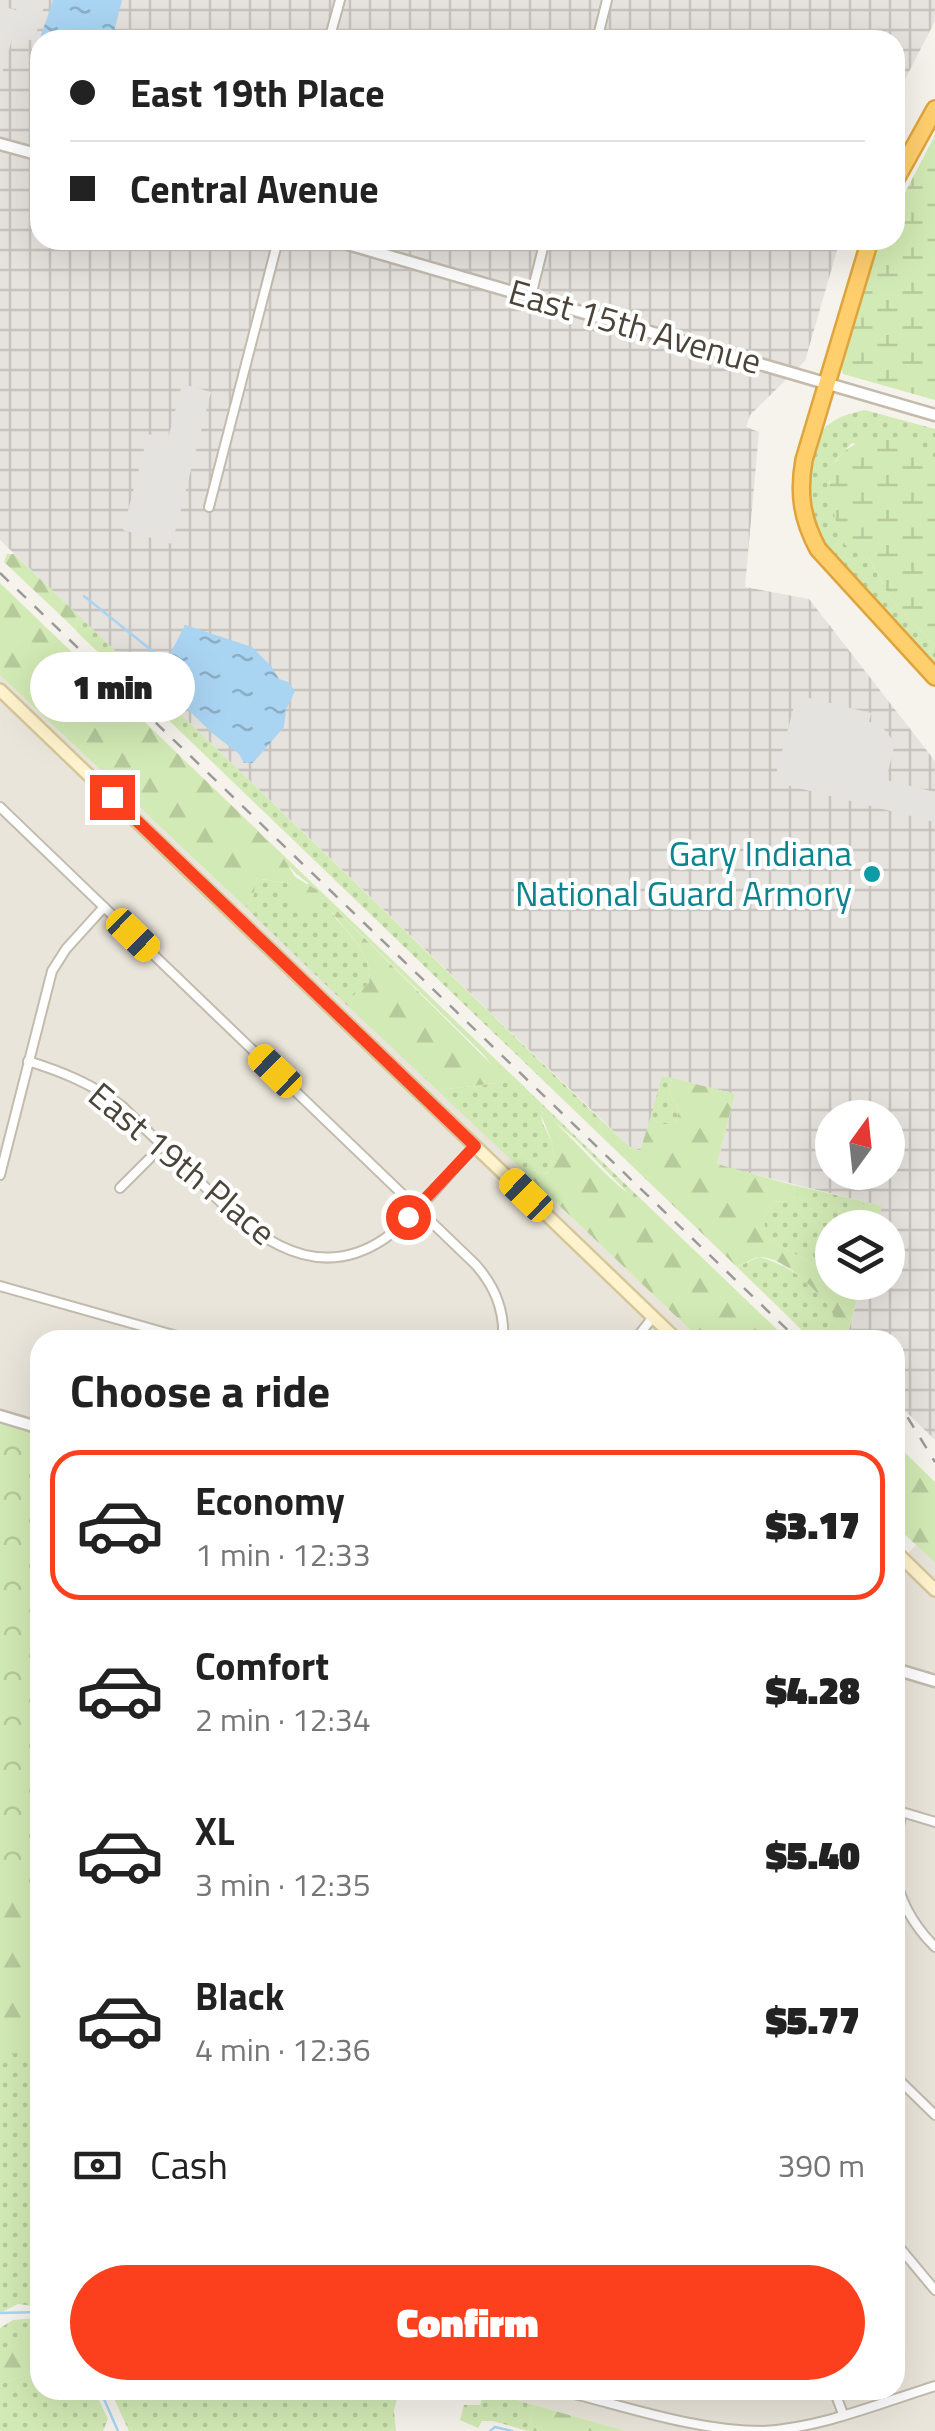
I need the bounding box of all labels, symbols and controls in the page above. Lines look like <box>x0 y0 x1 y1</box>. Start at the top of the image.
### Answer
text: East 19th Place <box>130 64 385 122</box>
text: Central Avenue <box>130 160 379 218</box>
street label: East 15th Avenue <box>503 264 768 388</box>
callout: 1 min <box>29 652 194 722</box>
text: 1 min <box>73 663 152 711</box>
route end <box>90 775 135 820</box>
place label: Gary Indiana National Guard Armory <box>515 826 852 920</box>
marker: Gary Indiana National Guard Armory <box>861 863 883 885</box>
car <box>101 903 165 967</box>
car <box>243 1039 307 1103</box>
street label: East 19th Place <box>77 1069 288 1258</box>
north arrow <box>815 1100 905 1190</box>
map controls <box>815 1100 905 1300</box>
car <box>494 1163 558 1227</box>
route start <box>386 1195 431 1240</box>
button: layers <box>815 1210 905 1300</box>
text: Choose a ride <box>70 1356 330 1424</box>
text: Economy <box>195 1472 345 1530</box>
icon: car <box>75 1480 165 1570</box>
text: $3.17 <box>766 1496 860 1554</box>
text: 1 min · 12:33 <box>195 1530 371 1578</box>
text: Comfort <box>195 1637 329 1695</box>
icon: car <box>75 1645 165 1735</box>
text: $4.28 <box>766 1661 860 1719</box>
text: 2 min · 12:34 <box>195 1695 371 1743</box>
text: XL <box>195 1802 235 1860</box>
icon: car <box>75 1810 165 1900</box>
text: $5.40 <box>766 1826 860 1884</box>
text: 3 min · 12:35 <box>195 1860 371 1908</box>
text: Black <box>195 1967 284 2025</box>
icon: car <box>75 1975 165 2065</box>
text: $5.77 <box>766 1991 860 2049</box>
text: 4 min · 12:36 <box>195 2025 371 2073</box>
text: Cash <box>150 2136 228 2194</box>
icon: cash <box>70 2138 125 2193</box>
text: 390 m <box>777 2141 865 2189</box>
button: Confirm <box>70 2265 865 2380</box>

